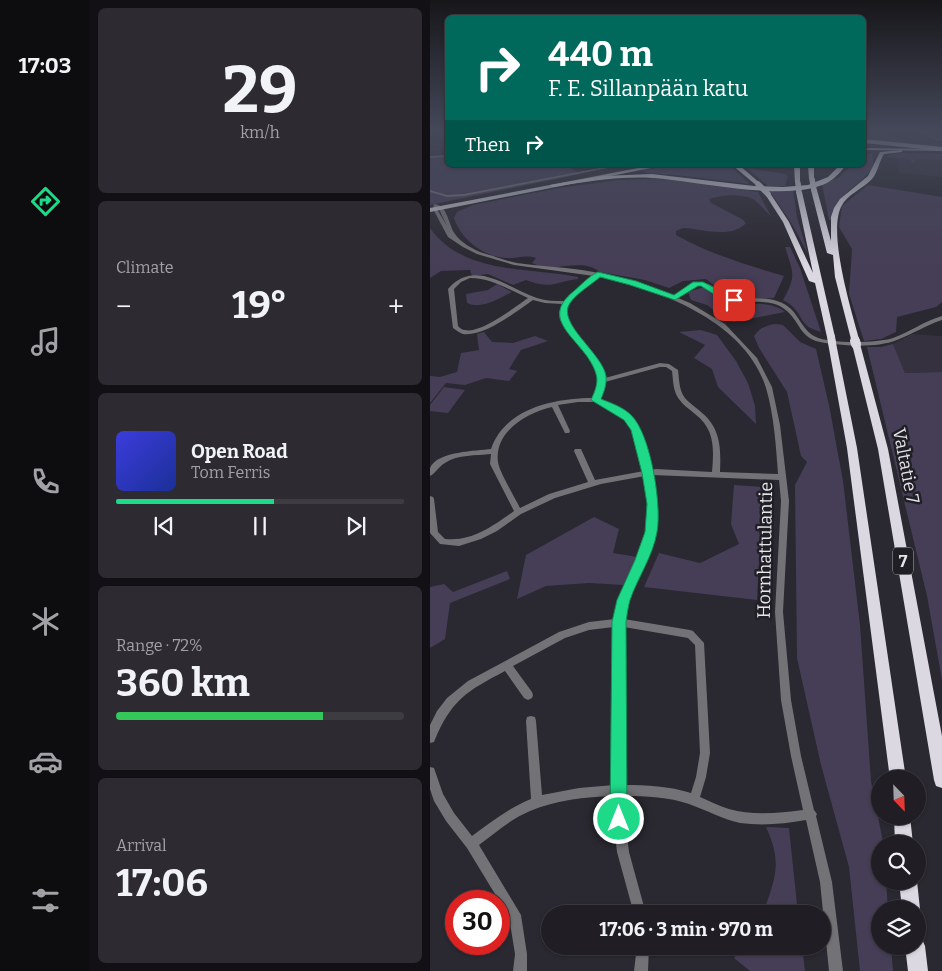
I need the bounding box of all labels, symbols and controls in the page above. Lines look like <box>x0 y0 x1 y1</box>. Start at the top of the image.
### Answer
text: 440 m <box>548 33 653 75</box>
icon: right <box>465 35 530 100</box>
text: 29 <box>222 51 298 129</box>
text: 17:03 <box>19 52 71 79</box>
text: F. E. Sillanpään katu <box>548 75 748 102</box>
text: km/h <box>240 123 280 142</box>
icon: right <box>520 130 548 158</box>
text: Then <box>465 133 510 156</box>
icon: directions <box>28 184 63 219</box>
text: Climate <box>116 258 174 277</box>
pin <box>713 279 755 321</box>
text: 19° <box>232 282 287 328</box>
icon: arrive <box>720 286 748 314</box>
text: − <box>116 290 131 323</box>
text: + <box>388 290 404 323</box>
icon: music <box>28 324 63 359</box>
street label: Valtatie 7 <box>888 426 924 506</box>
text: Open Road <box>191 440 288 463</box>
text: Tom Ferris <box>191 463 270 482</box>
icon: phone <box>28 464 63 499</box>
street label: Hornhattulantie <box>753 481 777 619</box>
icon: previous <box>150 512 178 540</box>
icon: pause <box>246 512 274 540</box>
icon: next <box>342 512 370 540</box>
road number: 7 <box>893 548 913 574</box>
icon: climate <box>28 604 63 639</box>
text: Range · 72% <box>116 636 203 655</box>
text: 360 km <box>116 660 250 706</box>
icon: car <box>28 744 63 779</box>
north arrow <box>871 770 926 825</box>
map controls <box>871 770 926 955</box>
position arrow <box>592 792 644 844</box>
button: search <box>871 835 926 890</box>
text: Arrival <box>116 836 167 855</box>
text: 17:06 <box>116 860 208 906</box>
icon: filters <box>28 883 63 918</box>
speed limit sign: 30 <box>445 890 510 955</box>
button: layers <box>871 900 926 955</box>
text: 17:06 · 3 min · 970 m <box>599 918 773 941</box>

